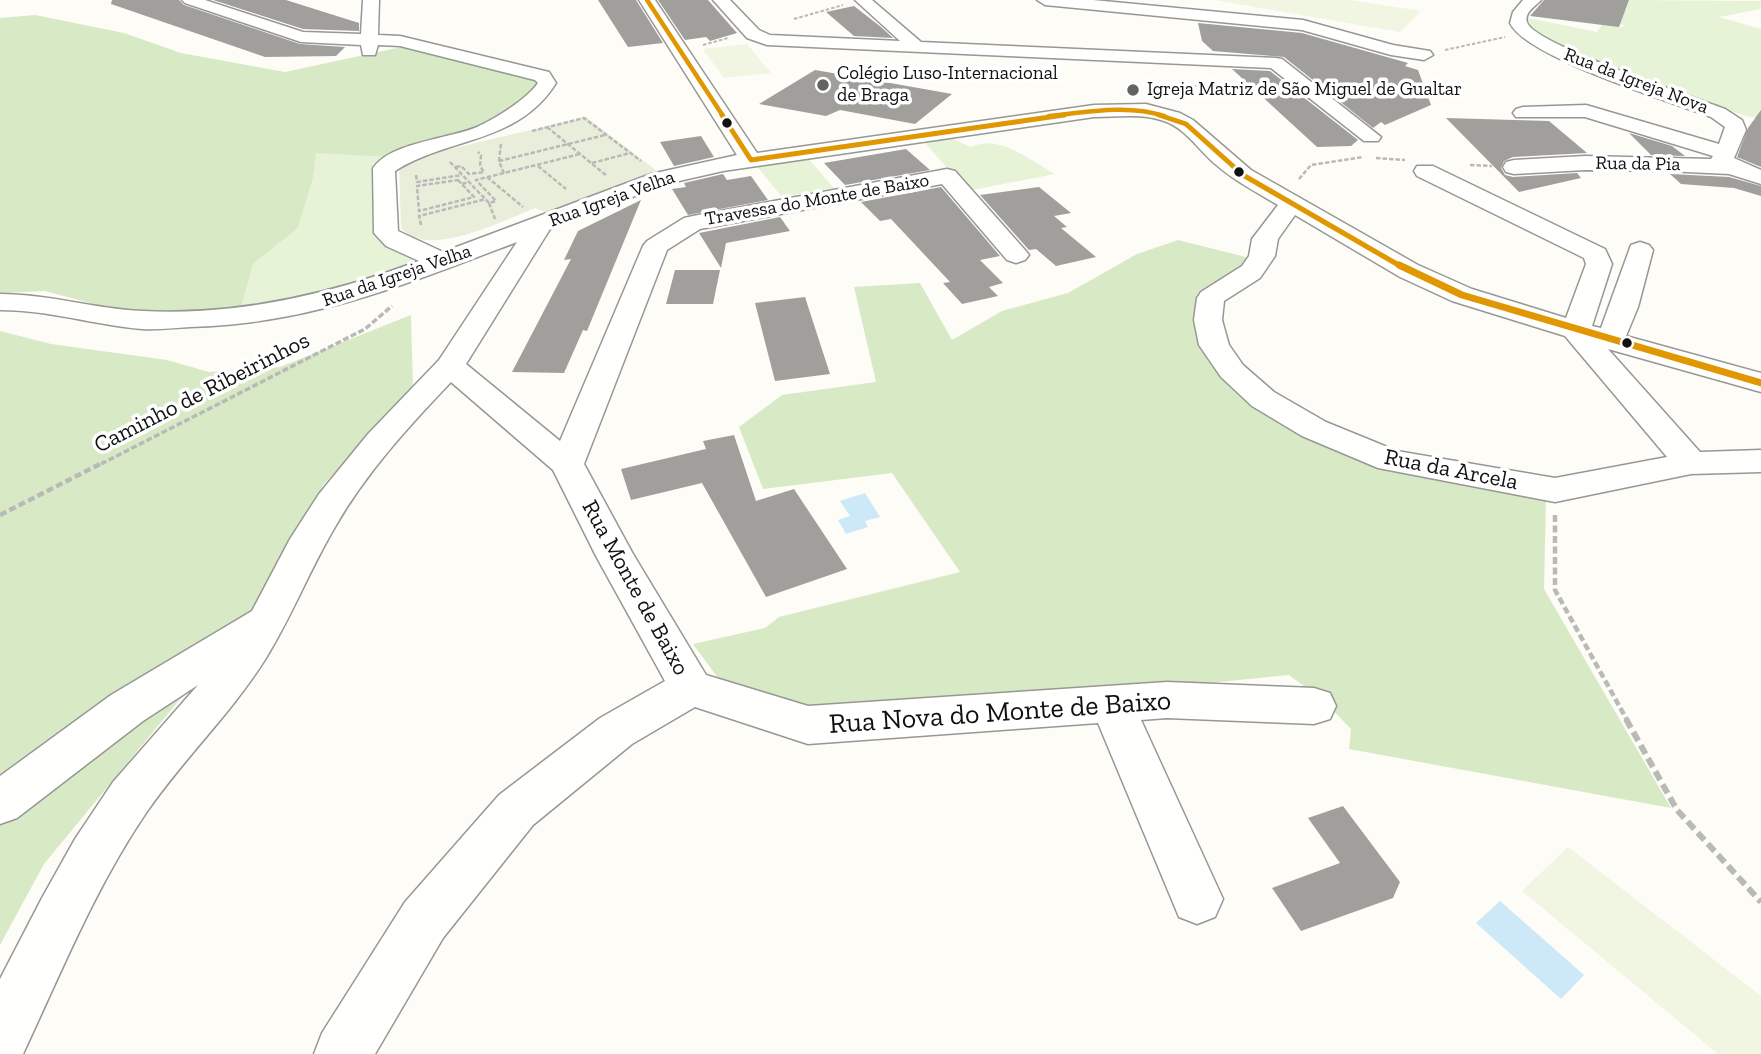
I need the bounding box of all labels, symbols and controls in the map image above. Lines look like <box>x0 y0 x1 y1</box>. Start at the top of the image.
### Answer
street label: Rua da Igreja Nova <box>1561 43 1711 119</box>
place label: Colégio Luso-Internacional de Braga <box>837 63 1058 107</box>
marker: Colégio Luso-Internacional de Braga <box>815 77 831 93</box>
place label: Igreja Matriz de São Miguel de Gualtar <box>1147 79 1462 101</box>
marker: Igreja Matriz de São Miguel de Gualtar <box>1125 82 1141 98</box>
unlabelled marker <box>720 116 734 130</box>
street label: Rua da Pia <box>1595 152 1681 176</box>
unlabelled marker <box>1232 165 1246 179</box>
street label: Rua Igreja Velha <box>546 166 678 232</box>
street label: Travessa do Monte de Baixo <box>703 169 931 231</box>
street label: Rua da Igreja Velha <box>320 240 474 312</box>
street label: Caminho de Ribeirinhos <box>90 327 314 459</box>
unlabelled marker <box>1620 336 1634 350</box>
street label: Rua da Arcela <box>1382 444 1520 496</box>
street label: Rua Monte de Baixo <box>575 496 695 680</box>
street label: Rua Nova do Monte de Baixo <box>828 684 1172 742</box>

